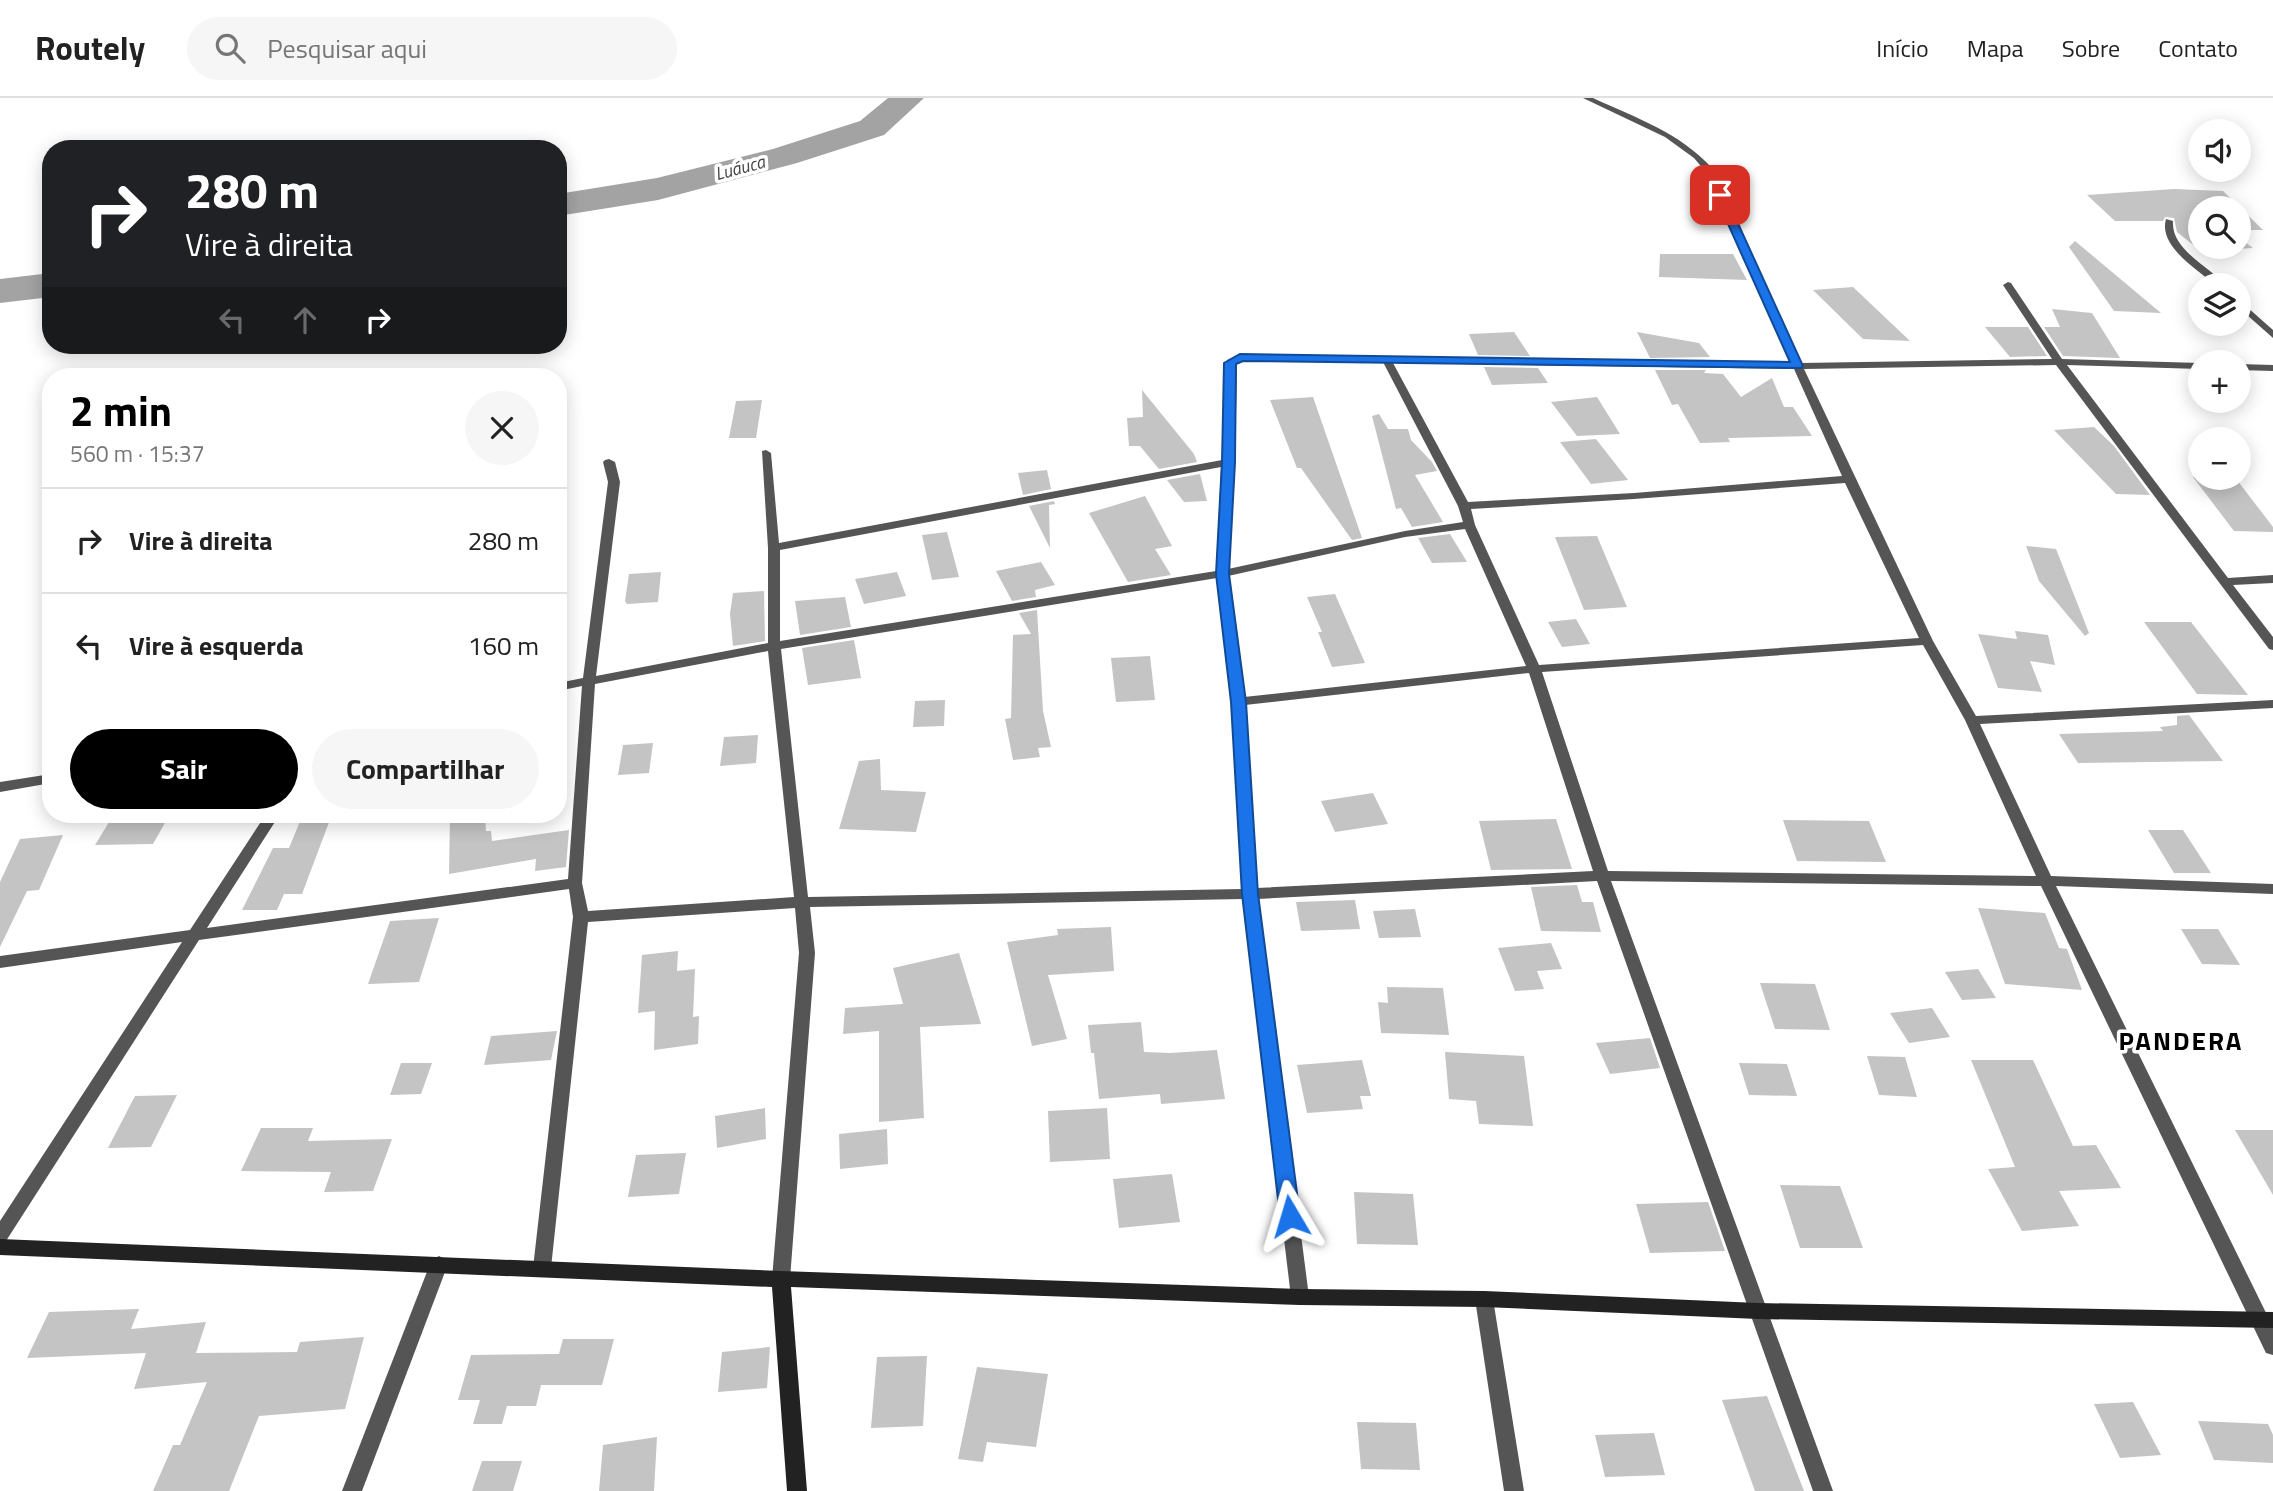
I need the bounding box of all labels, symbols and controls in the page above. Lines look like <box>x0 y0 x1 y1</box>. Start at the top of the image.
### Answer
search box <box>187 17 677 80</box>
text: Routely <box>35 23 145 73</box>
icon: search <box>211 29 249 67</box>
text: Pesquisar aqui <box>267 29 427 68</box>
text: Início <box>1876 30 1929 66</box>
text: Mapa <box>1967 30 2024 66</box>
text: Sobre <box>2062 30 2120 66</box>
text: Contato <box>2158 30 2238 66</box>
map controls <box>2188 119 2251 490</box>
button: sound <box>2188 119 2251 182</box>
water label: Luáuca <box>712 148 769 187</box>
text: 280 m <box>185 152 319 227</box>
pin <box>1690 165 1750 225</box>
icon: right <box>70 168 161 259</box>
icon: arrive <box>1701 176 1739 214</box>
button: search <box>2188 196 2251 259</box>
text: Vire à direita <box>185 220 353 268</box>
button: layers <box>2188 273 2251 336</box>
icon: left <box>213 301 251 339</box>
icon: ahead <box>286 301 324 339</box>
icon: right <box>359 301 397 339</box>
button: + <box>2188 350 2251 413</box>
text: 2 min <box>70 378 172 442</box>
button: close <box>465 391 539 465</box>
button: − <box>2188 427 2251 490</box>
text: 560 m · 15:37 <box>70 436 205 471</box>
text: Vire à direita <box>129 521 272 560</box>
text: 280 m <box>468 521 539 560</box>
icon: right <box>70 522 108 560</box>
text: Vire à esquerda <box>129 626 304 665</box>
text: 160 m <box>468 626 539 665</box>
icon: left <box>70 627 108 665</box>
button: Sair <box>70 729 298 809</box>
button: Compartilhar <box>312 729 539 809</box>
district label: PANDERA <box>2118 1021 2244 1060</box>
position arrow <box>1253 1179 1327 1253</box>

